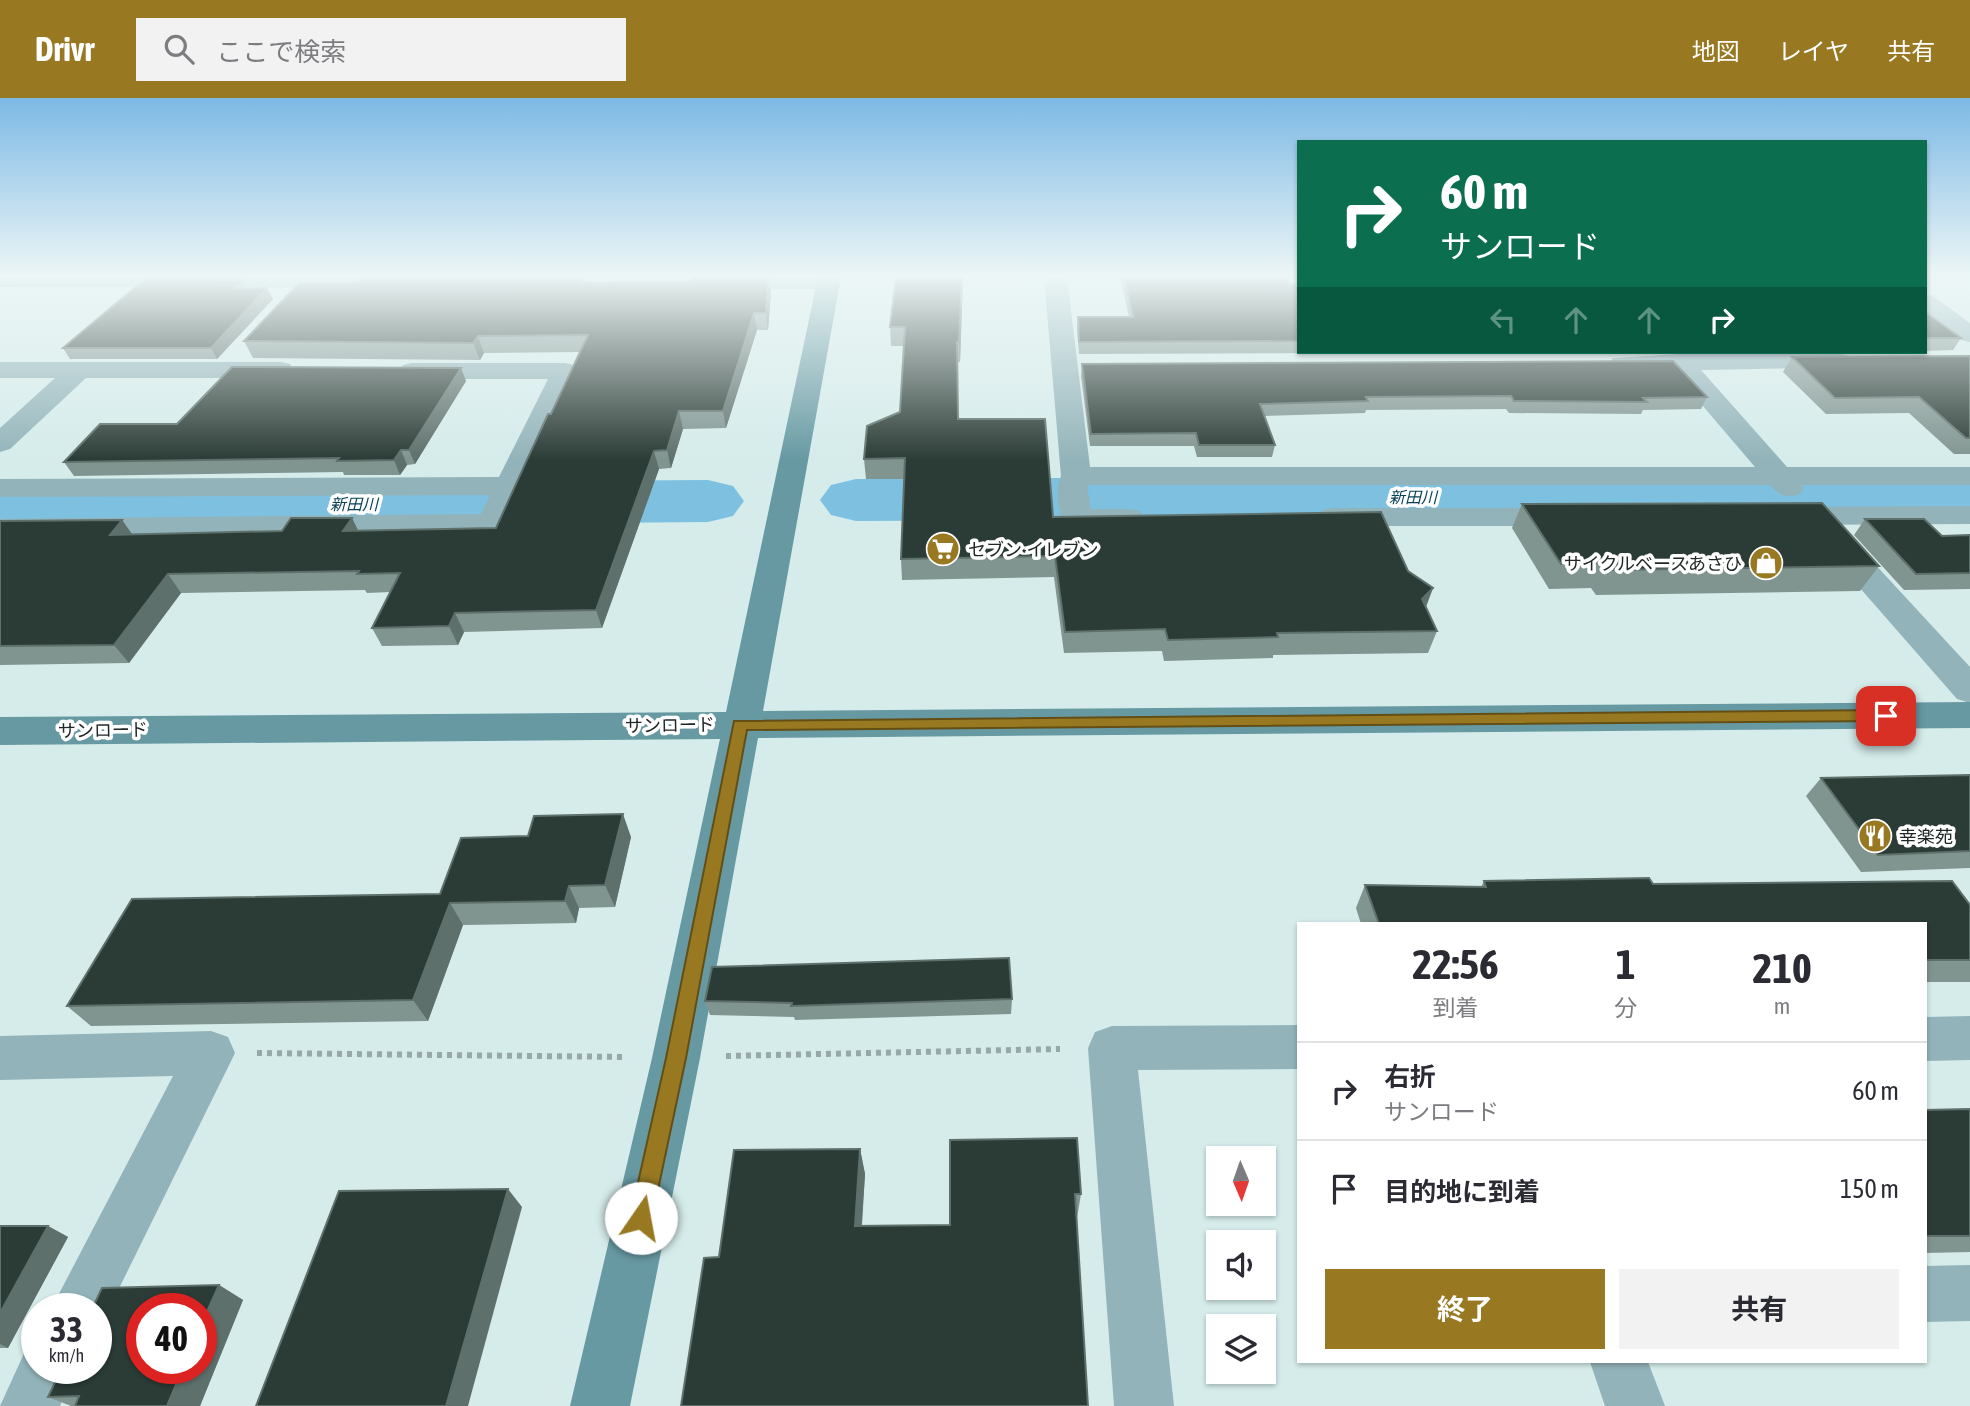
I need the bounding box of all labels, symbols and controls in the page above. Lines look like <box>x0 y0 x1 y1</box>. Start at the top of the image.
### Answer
search box <box>136 18 626 81</box>
text: Drivr <box>35 30 94 68</box>
icon: search <box>160 30 198 68</box>
text: ここで検索 <box>216 37 346 67</box>
text: 地図 <box>1692 38 1740 65</box>
text: レイヤ <box>1778 38 1849 65</box>
text: 共有 <box>1887 38 1935 65</box>
text: 60 m <box>1440 163 1528 219</box>
icon: right <box>1325 168 1416 259</box>
text: サンロード <box>1440 228 1600 265</box>
icon: left <box>1484 301 1522 339</box>
icon: ahead <box>1557 301 1595 339</box>
icon: ahead <box>1630 301 1668 339</box>
icon: right <box>1703 301 1741 339</box>
water label: 新田川 <box>1389 488 1439 506</box>
water label: 新田川 <box>330 495 380 513</box>
supermarket icon: セブン-イレブン <box>924 530 962 568</box>
place label: セブン-イレブン <box>968 539 1099 560</box>
shop icon: サイクルベースあさひ <box>1747 544 1785 582</box>
place label: サイクルベースあさひ <box>1564 553 1742 574</box>
pin <box>1856 686 1916 746</box>
icon: arrive <box>1867 697 1905 735</box>
street label: サンロード <box>625 714 715 736</box>
street label: サンロード <box>58 719 148 741</box>
restaurant icon: 幸楽苑 <box>1856 817 1894 855</box>
place label: 幸楽苑 <box>1899 826 1953 847</box>
text: 22:56 <box>1412 940 1499 988</box>
text: 1 <box>1616 940 1635 988</box>
text: 210 <box>1752 944 1812 992</box>
text: m <box>1774 993 1790 1019</box>
text: 到着 <box>1433 995 1479 1021</box>
text: 分 <box>1614 995 1637 1021</box>
text: 右折 <box>1384 1062 1436 1092</box>
icon: right <box>1325 1072 1363 1110</box>
text: 60 m <box>1852 1076 1899 1106</box>
text: サンロード <box>1384 1099 1499 1125</box>
north arrow <box>1206 1146 1276 1216</box>
map controls <box>1206 1146 1276 1384</box>
icon: arrive <box>1325 1170 1363 1208</box>
text: 150 m <box>1840 1174 1899 1204</box>
text: 目的地に到着 <box>1384 1177 1540 1207</box>
position arrow <box>604 1181 678 1255</box>
button: sound <box>1206 1230 1276 1300</box>
button: 終了 <box>1325 1269 1605 1349</box>
button: 共有 <box>1619 1269 1899 1349</box>
speed limit sign: 40 <box>126 1293 217 1384</box>
text: 33 <box>50 1309 83 1349</box>
button: layers <box>1206 1314 1276 1384</box>
text: km/h <box>49 1345 84 1366</box>

